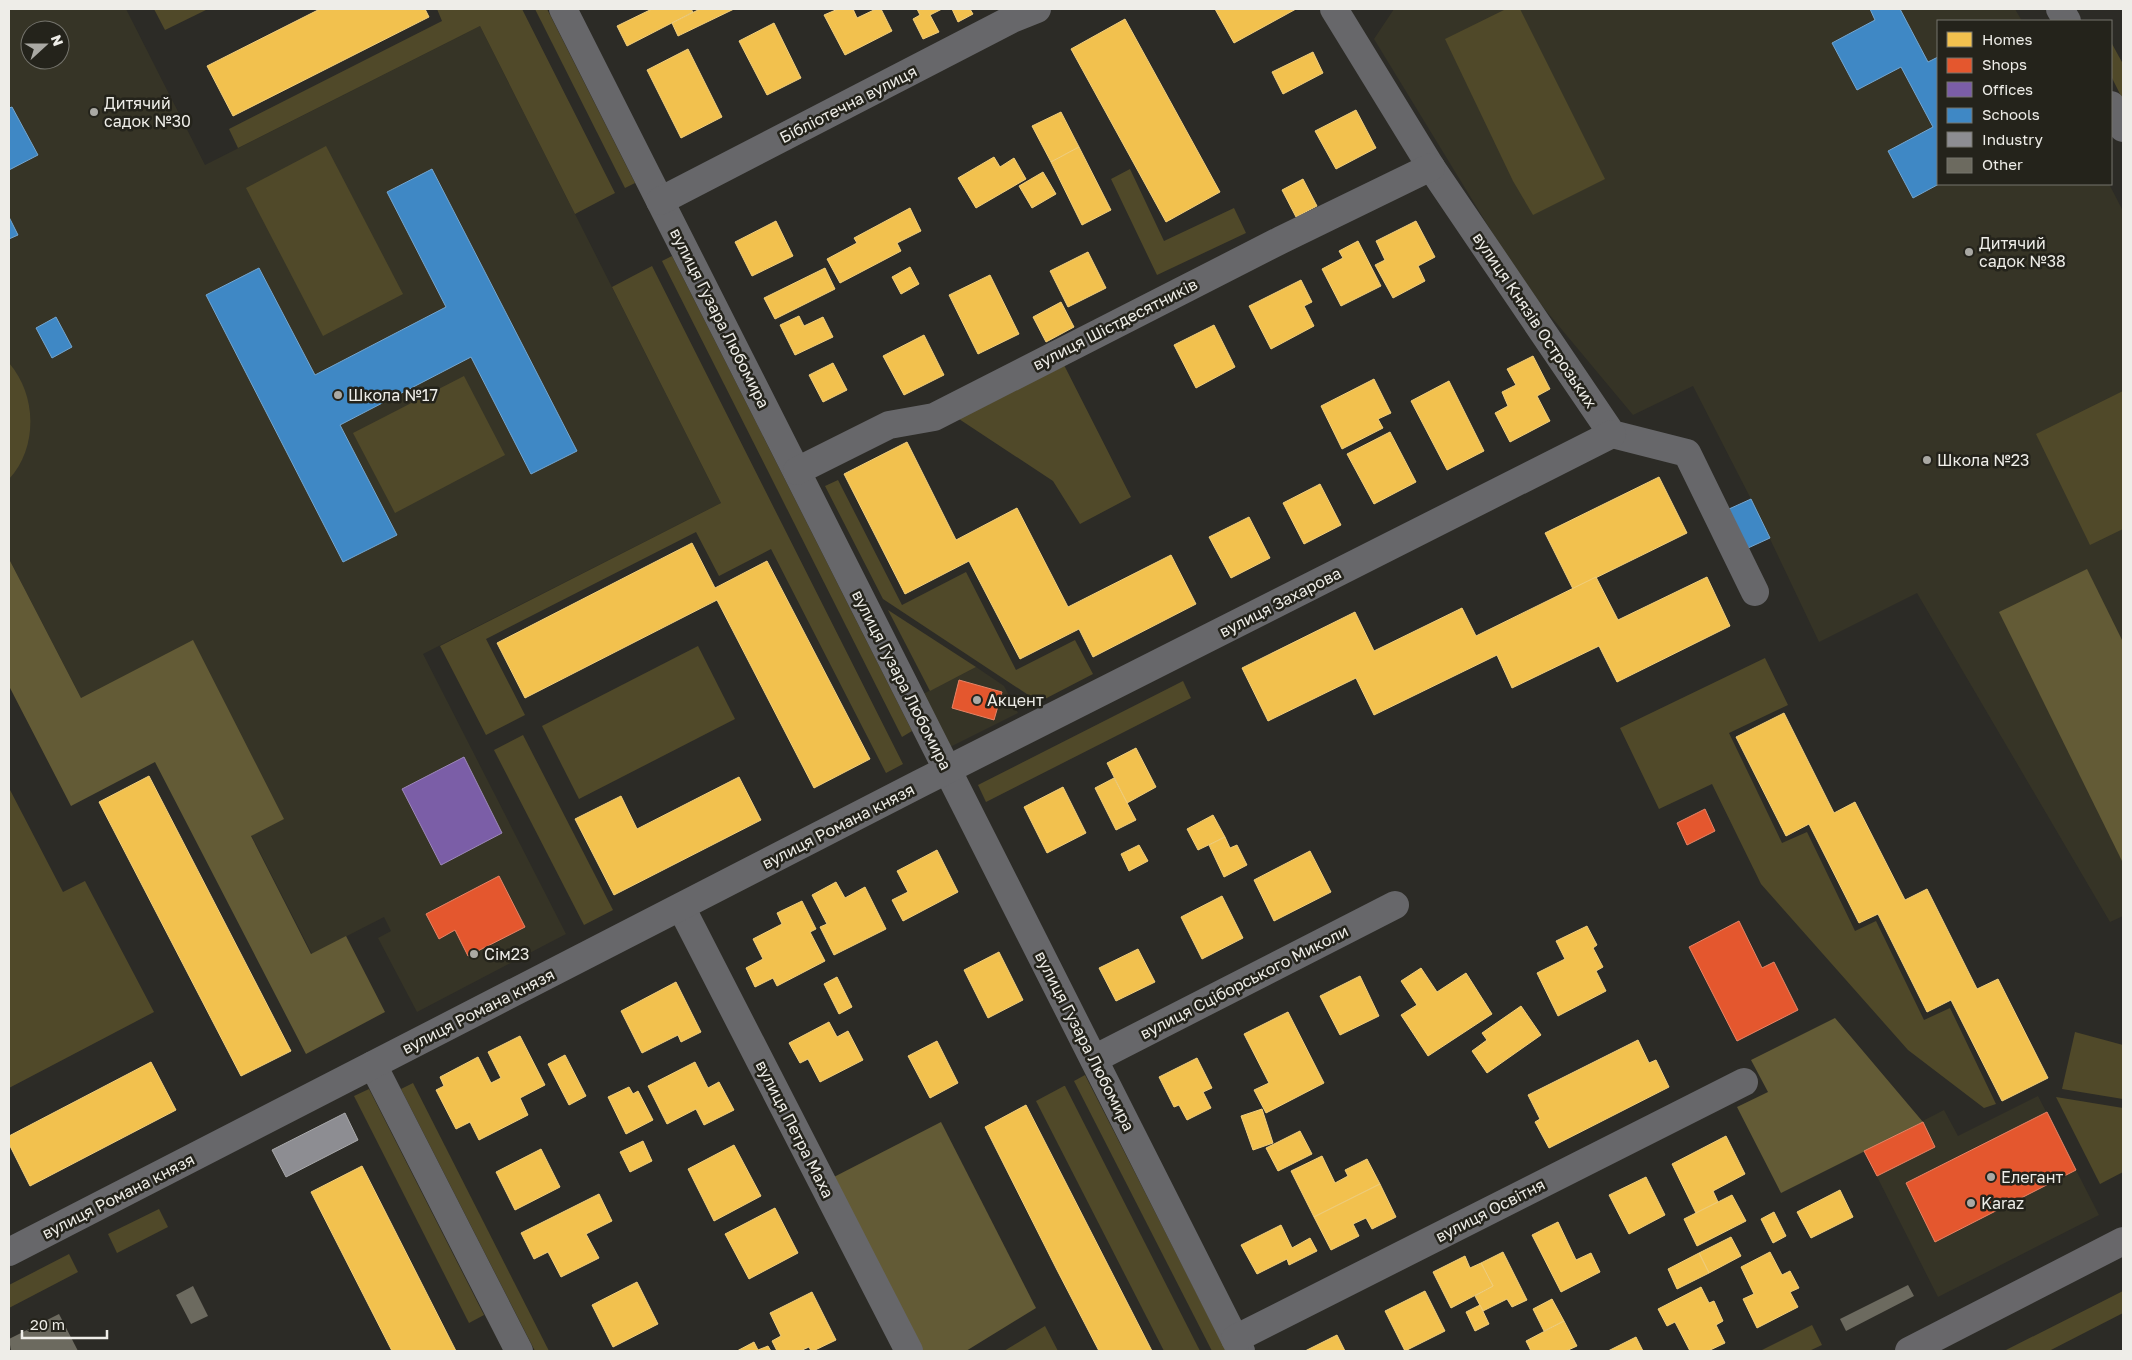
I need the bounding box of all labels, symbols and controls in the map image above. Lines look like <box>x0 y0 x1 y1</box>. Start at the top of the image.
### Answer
north arrow <box>20 20 70 70</box>
legend <box>1937 20 2112 185</box>
text: Homes <box>1982 30 2032 48</box>
text: N <box>48 32 67 48</box>
text: Shops <box>1982 55 2027 73</box>
street label: Бібліотечна вулиця <box>776 61 920 147</box>
text: Offices <box>1982 80 2033 98</box>
place label: Дитячий садок №30 <box>104 93 191 131</box>
text: Schools <box>1982 105 2040 123</box>
marker: Дитячий садок №30 <box>88 106 100 118</box>
text: Industry <box>1982 130 2043 148</box>
text: Other <box>1982 155 2023 173</box>
street label: вулиця Гузара Любомира <box>666 225 774 411</box>
street label: вулиця Князів Острозьких <box>1469 228 1602 412</box>
place label: Дитячий садок №38 <box>1979 233 2066 271</box>
marker: Дитячий садок №38 <box>1963 246 1975 258</box>
street label: вулиця Шістдесятників <box>1029 274 1201 374</box>
place label: Школа №17 <box>348 385 438 405</box>
marker: Школа №17 <box>332 389 344 401</box>
place label: Школа №23 <box>1937 450 2029 470</box>
marker: Школа №23 <box>1921 454 1933 466</box>
street label: вулиця Захарова <box>1216 563 1344 641</box>
street label: вулиця Гузара Любомира <box>848 587 956 773</box>
place label: Акцент <box>987 690 1044 710</box>
marker: Акцент <box>971 694 983 706</box>
street label: вулиця Романа князя <box>758 779 918 873</box>
street label: вулиця Сціборського Миколи <box>1137 921 1351 1043</box>
place label: Сім23 <box>484 944 529 964</box>
marker: Сім23 <box>468 948 480 960</box>
street label: вулиця Гузара Любомира <box>1031 948 1139 1134</box>
street label: вулиця Романа князя <box>398 964 558 1058</box>
street label: вулиця Петра Маха <box>752 1057 838 1201</box>
street label: вулиця Романа князя <box>38 1149 198 1243</box>
place label: Елегант <box>2001 1167 2063 1187</box>
marker: Елегант <box>1985 1171 1997 1183</box>
street label: вулиця Освітня <box>1432 1174 1548 1246</box>
place label: Karaz <box>1981 1193 2024 1213</box>
marker: Karaz <box>1965 1197 1977 1209</box>
scale bar <box>22 1308 108 1340</box>
text: 20 m <box>30 1315 65 1333</box>

